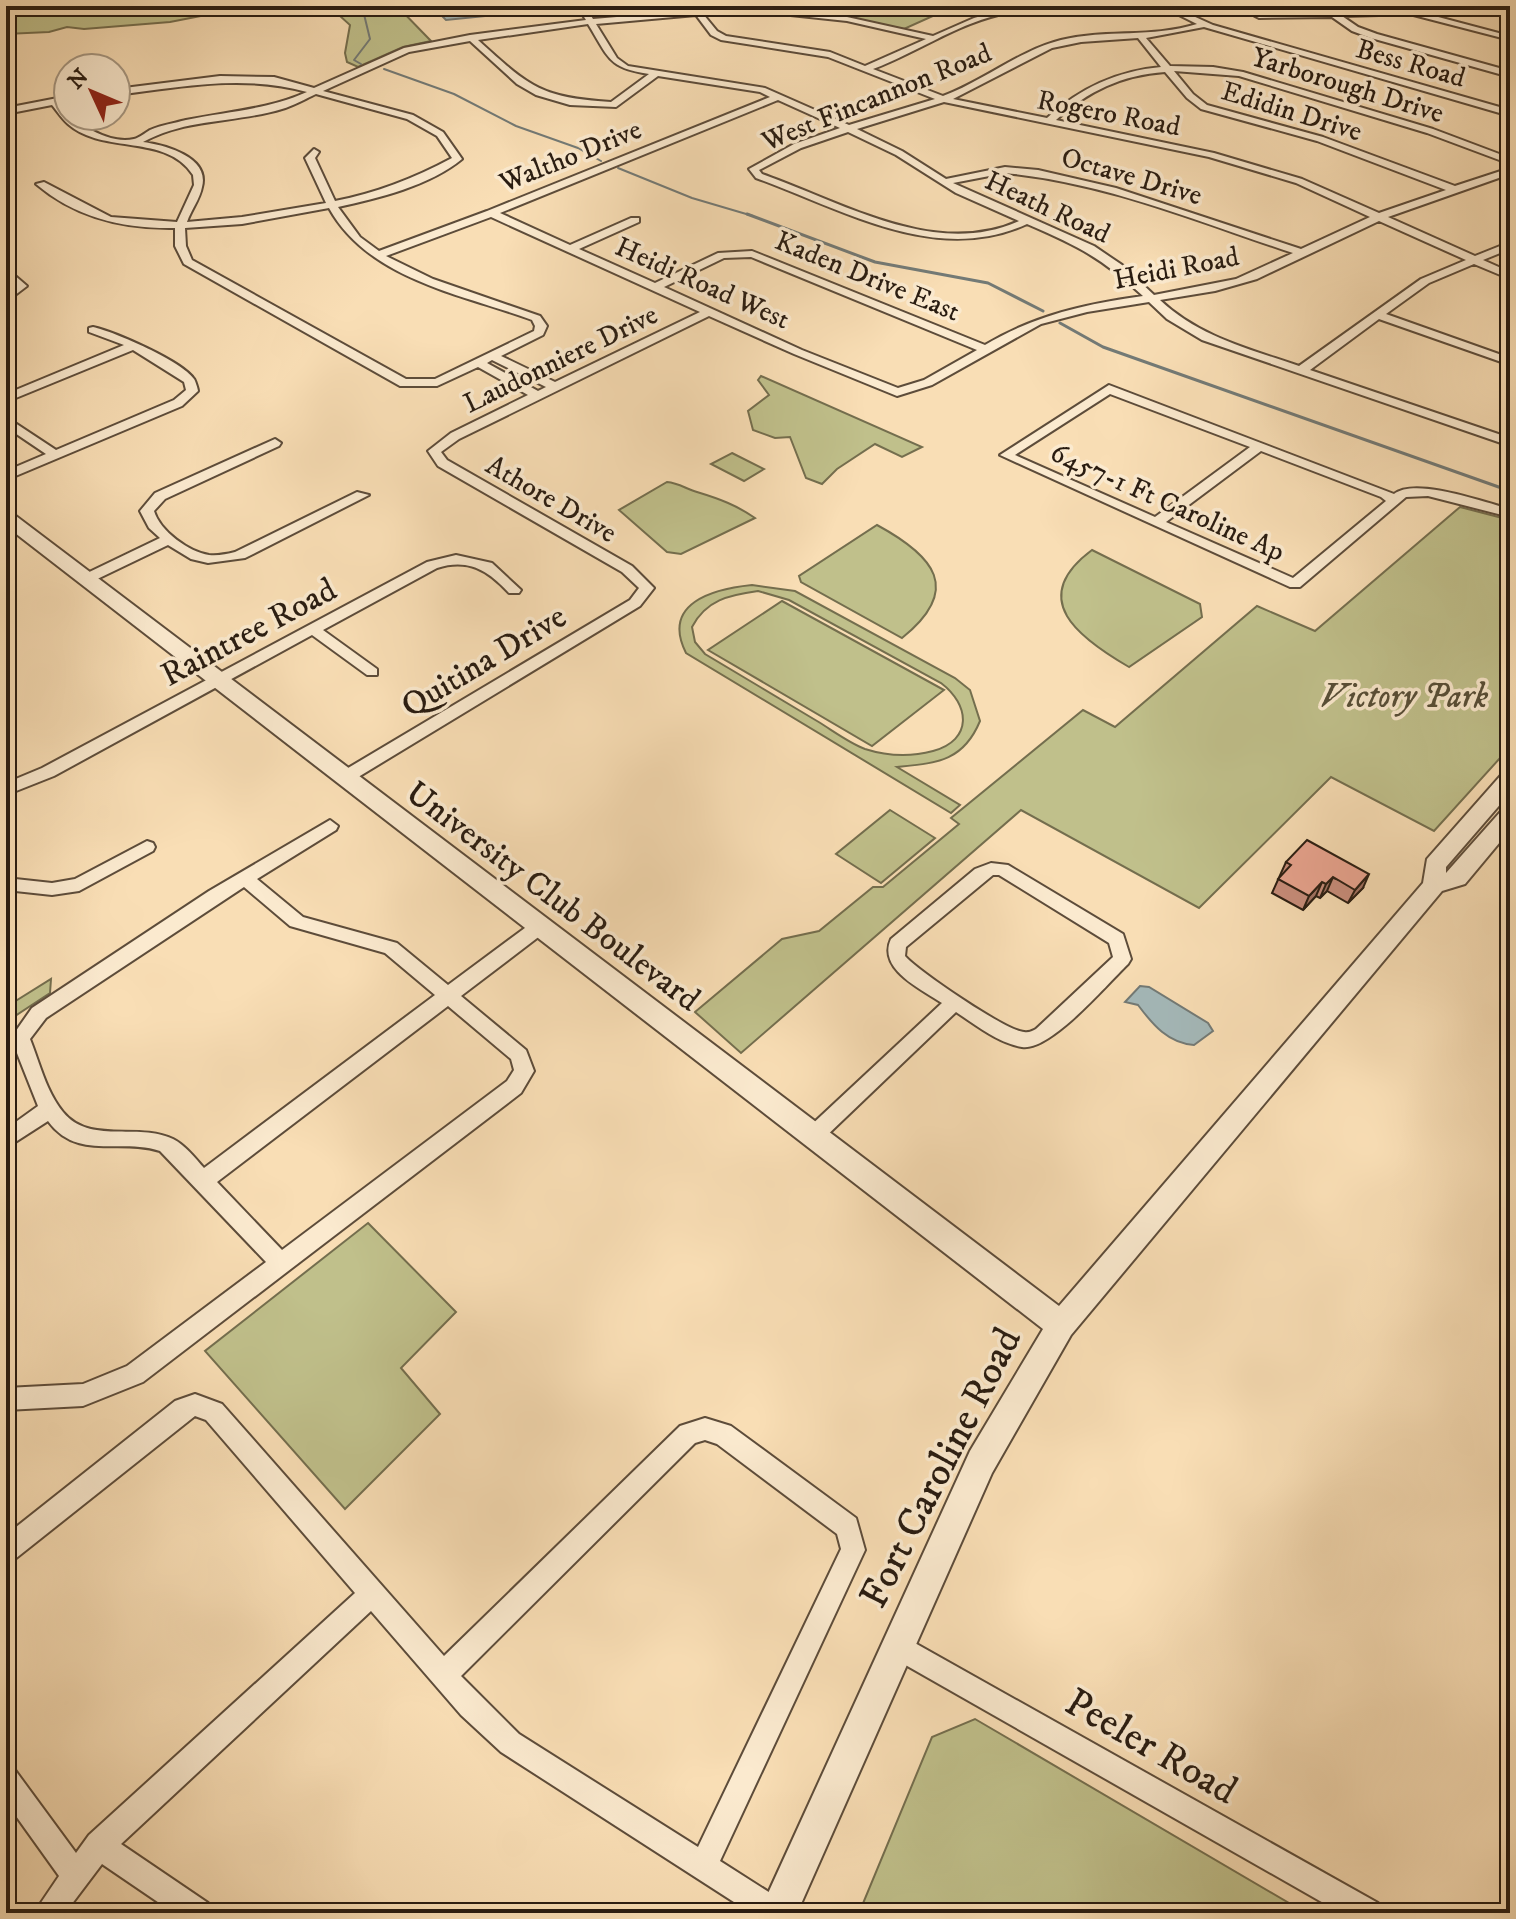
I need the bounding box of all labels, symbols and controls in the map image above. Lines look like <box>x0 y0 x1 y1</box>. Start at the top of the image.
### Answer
street label: Bess Road <box>1352 31 1469 96</box>
street label: West Fincannon Road <box>756 35 996 160</box>
street label: Yarborough Drive <box>1247 40 1448 131</box>
north arrow <box>52 52 132 132</box>
text: N <box>63 63 95 95</box>
street label: Edidin Drive <box>1217 73 1366 149</box>
street label: Rogero Road <box>1034 82 1183 145</box>
street label: Waltho Drive <box>494 112 647 201</box>
street label: Octave Drive <box>1057 140 1206 213</box>
street label: Heath Road <box>979 163 1116 252</box>
street label: Kaden Drive East <box>770 223 965 329</box>
street label: Heidi Road West <box>610 229 795 337</box>
street label: Heidi Road <box>1111 239 1242 298</box>
street label: Laudonniere Drive <box>458 297 663 421</box>
street label: 6457-1 Ft Caroline Ap <box>1045 435 1290 570</box>
street label: Athore Drive <box>480 448 623 551</box>
street label: Raintree Road <box>154 569 344 697</box>
street label: Quitina Drive <box>394 596 574 727</box>
park label: Victory Park <box>1320 676 1489 718</box>
street label: University Club Boulevard <box>397 772 708 1021</box>
street label: Fort Caroline Road <box>850 1320 1034 1617</box>
street label: Peeler Road <box>1055 1678 1246 1817</box>

